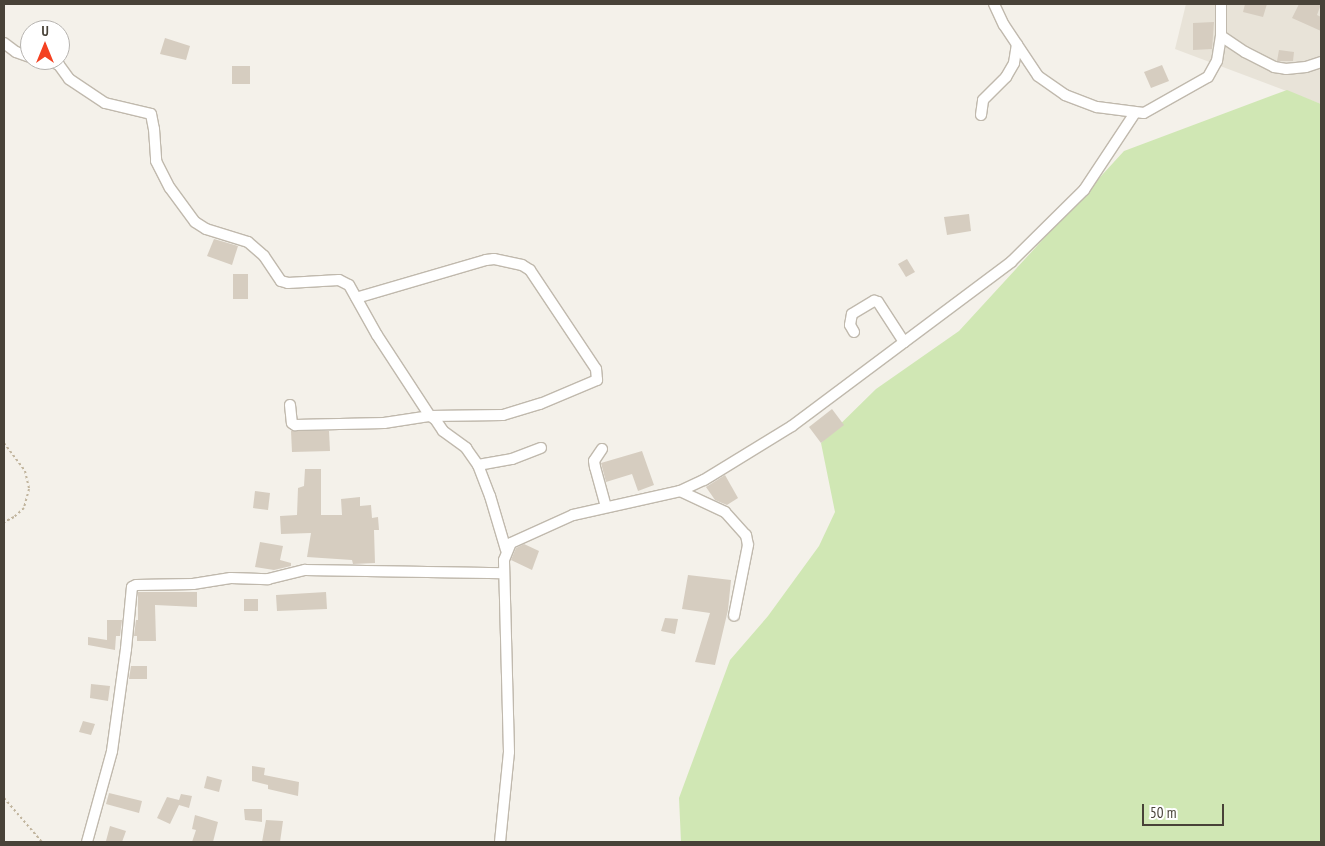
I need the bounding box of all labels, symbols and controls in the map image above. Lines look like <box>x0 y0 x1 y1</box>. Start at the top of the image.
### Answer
north arrow <box>20 20 70 70</box>
text: U <box>41 22 49 40</box>
scale bar <box>1145 794 1228 826</box>
text: 50 m <box>1150 803 1176 822</box>

